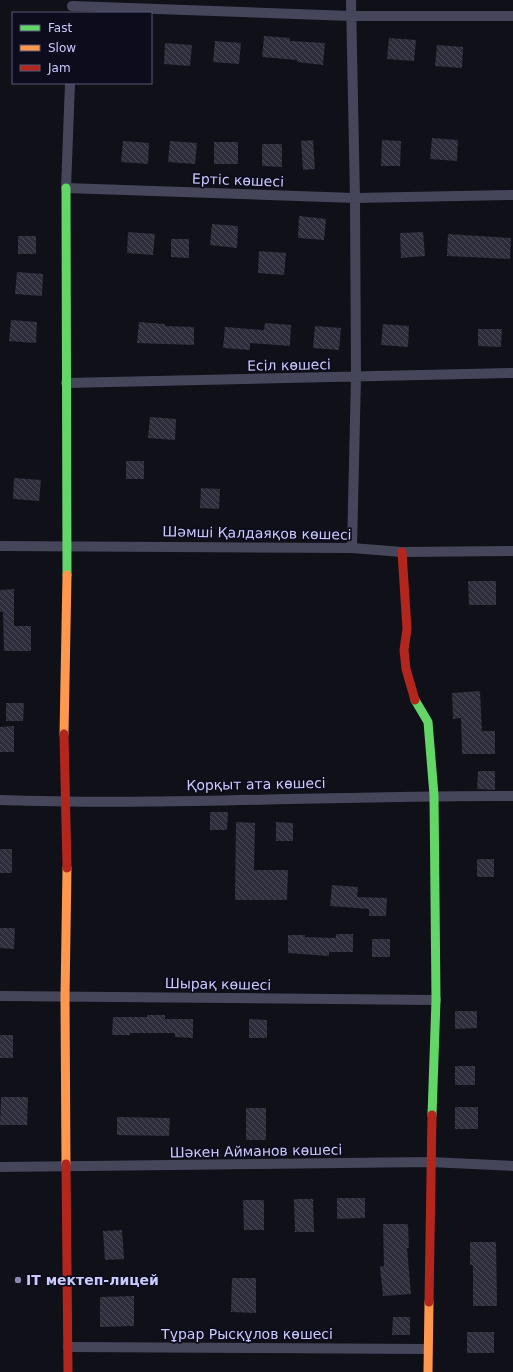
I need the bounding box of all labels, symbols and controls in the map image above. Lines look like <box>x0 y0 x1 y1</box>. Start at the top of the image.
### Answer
legend <box>12 12 152 84</box>
text: Fast <box>48 21 72 35</box>
text: Slow <box>48 41 76 55</box>
text: Jam <box>47 61 71 75</box>
street label: Ертіс көшесі <box>192 170 284 190</box>
street label: Есіл көшесі <box>247 356 331 374</box>
street label: Шәмші Қалдаяқов көшесі <box>162 523 352 543</box>
street label: Қорқыт ата көшесі <box>186 775 326 793</box>
street label: Шырақ көшесі <box>165 975 271 993</box>
street label: Шәкен Айманов көшесі <box>170 1141 342 1161</box>
place label: IT мектеп-лицей <box>26 1272 159 1288</box>
marker: IT мектеп-лицей <box>13 1275 23 1285</box>
street label: Тұрар Рысқұлов көшесі <box>160 1326 333 1342</box>

